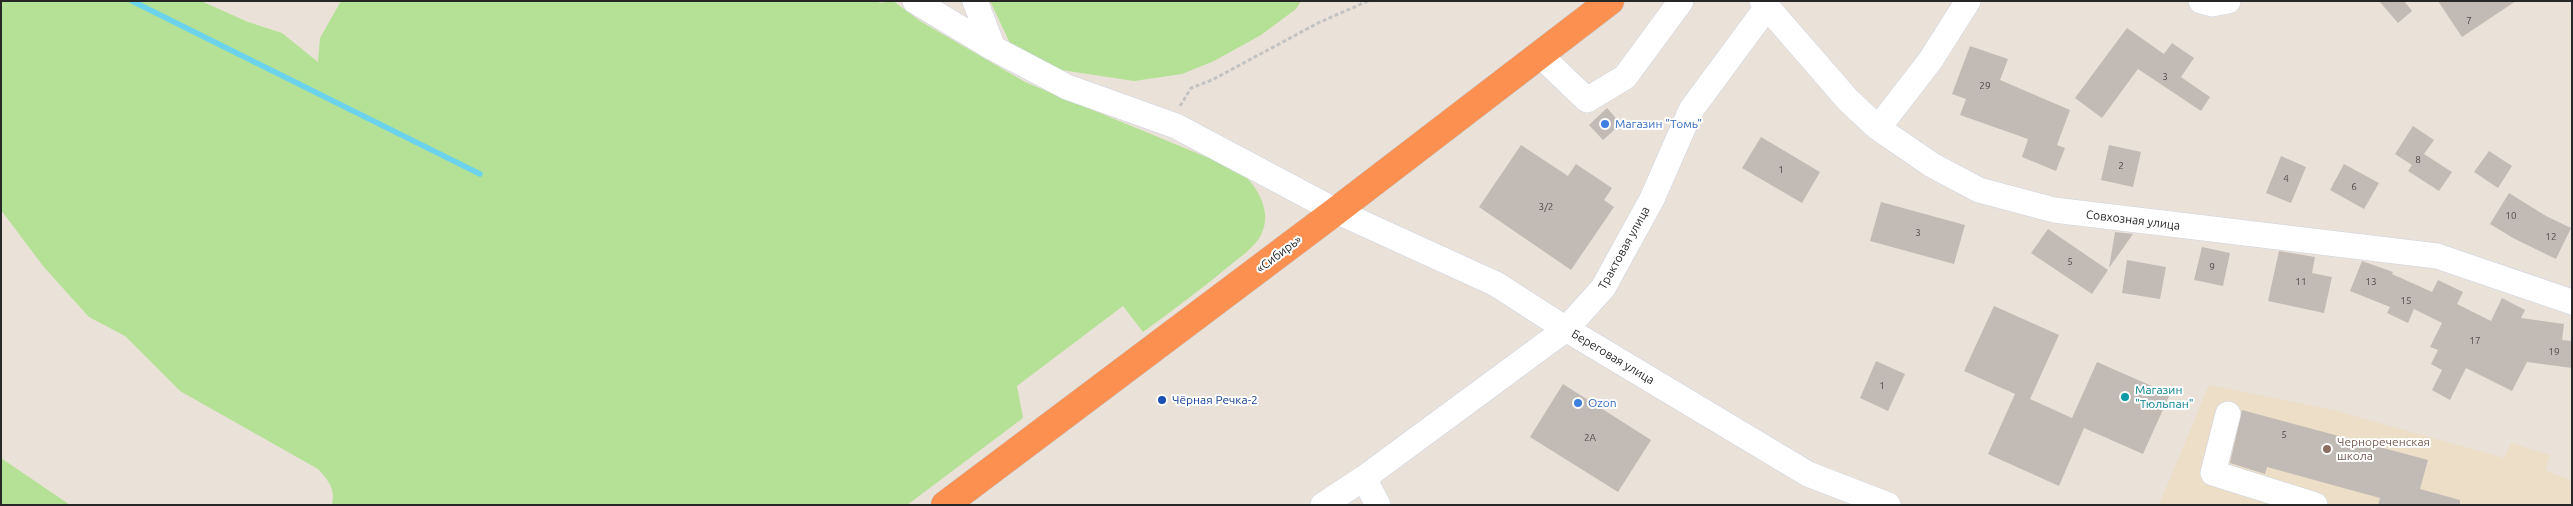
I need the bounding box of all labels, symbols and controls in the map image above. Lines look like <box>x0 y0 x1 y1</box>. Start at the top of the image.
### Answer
house number: 7 <box>2466 15 2472 27</box>
house number: 3 <box>2162 71 2168 83</box>
house number: 29 <box>1979 80 1991 92</box>
place label: Магазин "Томь" <box>1615 117 1702 131</box>
marker: Магазин "Томь" <box>1599 118 1611 130</box>
house number: 8 <box>2415 154 2421 166</box>
house number: 2 <box>2118 160 2124 172</box>
house number: 1 <box>1778 164 1784 176</box>
house number: 4 <box>2283 173 2289 185</box>
house number: 6 <box>2351 181 2357 193</box>
house number: 3/2 <box>1539 201 1553 213</box>
street label: Трактовая улица <box>1595 204 1653 292</box>
street label: Совхозная улица <box>2085 207 2181 233</box>
house number: 10 <box>2505 210 2517 222</box>
house number: 3 <box>1915 227 1921 239</box>
house number: 12 <box>2545 231 2557 243</box>
street label: «Сибирь» <box>1253 232 1305 276</box>
house number: 5 <box>2067 256 2073 268</box>
house number: 9 <box>2209 261 2215 273</box>
house number: 11 <box>2295 276 2307 288</box>
house number: 13 <box>2365 276 2377 288</box>
house number: 15 <box>2400 295 2412 307</box>
street label: Береговая улица <box>1569 327 1657 387</box>
house number: 17 <box>2469 335 2481 347</box>
house number: 19 <box>2548 346 2560 358</box>
house number: 1 <box>1879 380 1885 392</box>
place label: Магазин "Тюльпан" <box>2135 383 2193 411</box>
marker: Магазин "Тюльпан" <box>2119 391 2131 403</box>
place label: Чёрная Речка-2 <box>1172 393 1258 407</box>
marker: Чёрная Речка-2 <box>1156 394 1168 406</box>
place label: Ozon <box>1588 396 1617 410</box>
marker: Ozon <box>1572 397 1584 409</box>
house number: 5 <box>2281 429 2287 441</box>
house number: 2А <box>1584 432 1596 444</box>
place label: Чернореченская школа <box>2337 435 2430 463</box>
marker: Чернореченская школа <box>2321 443 2333 455</box>

